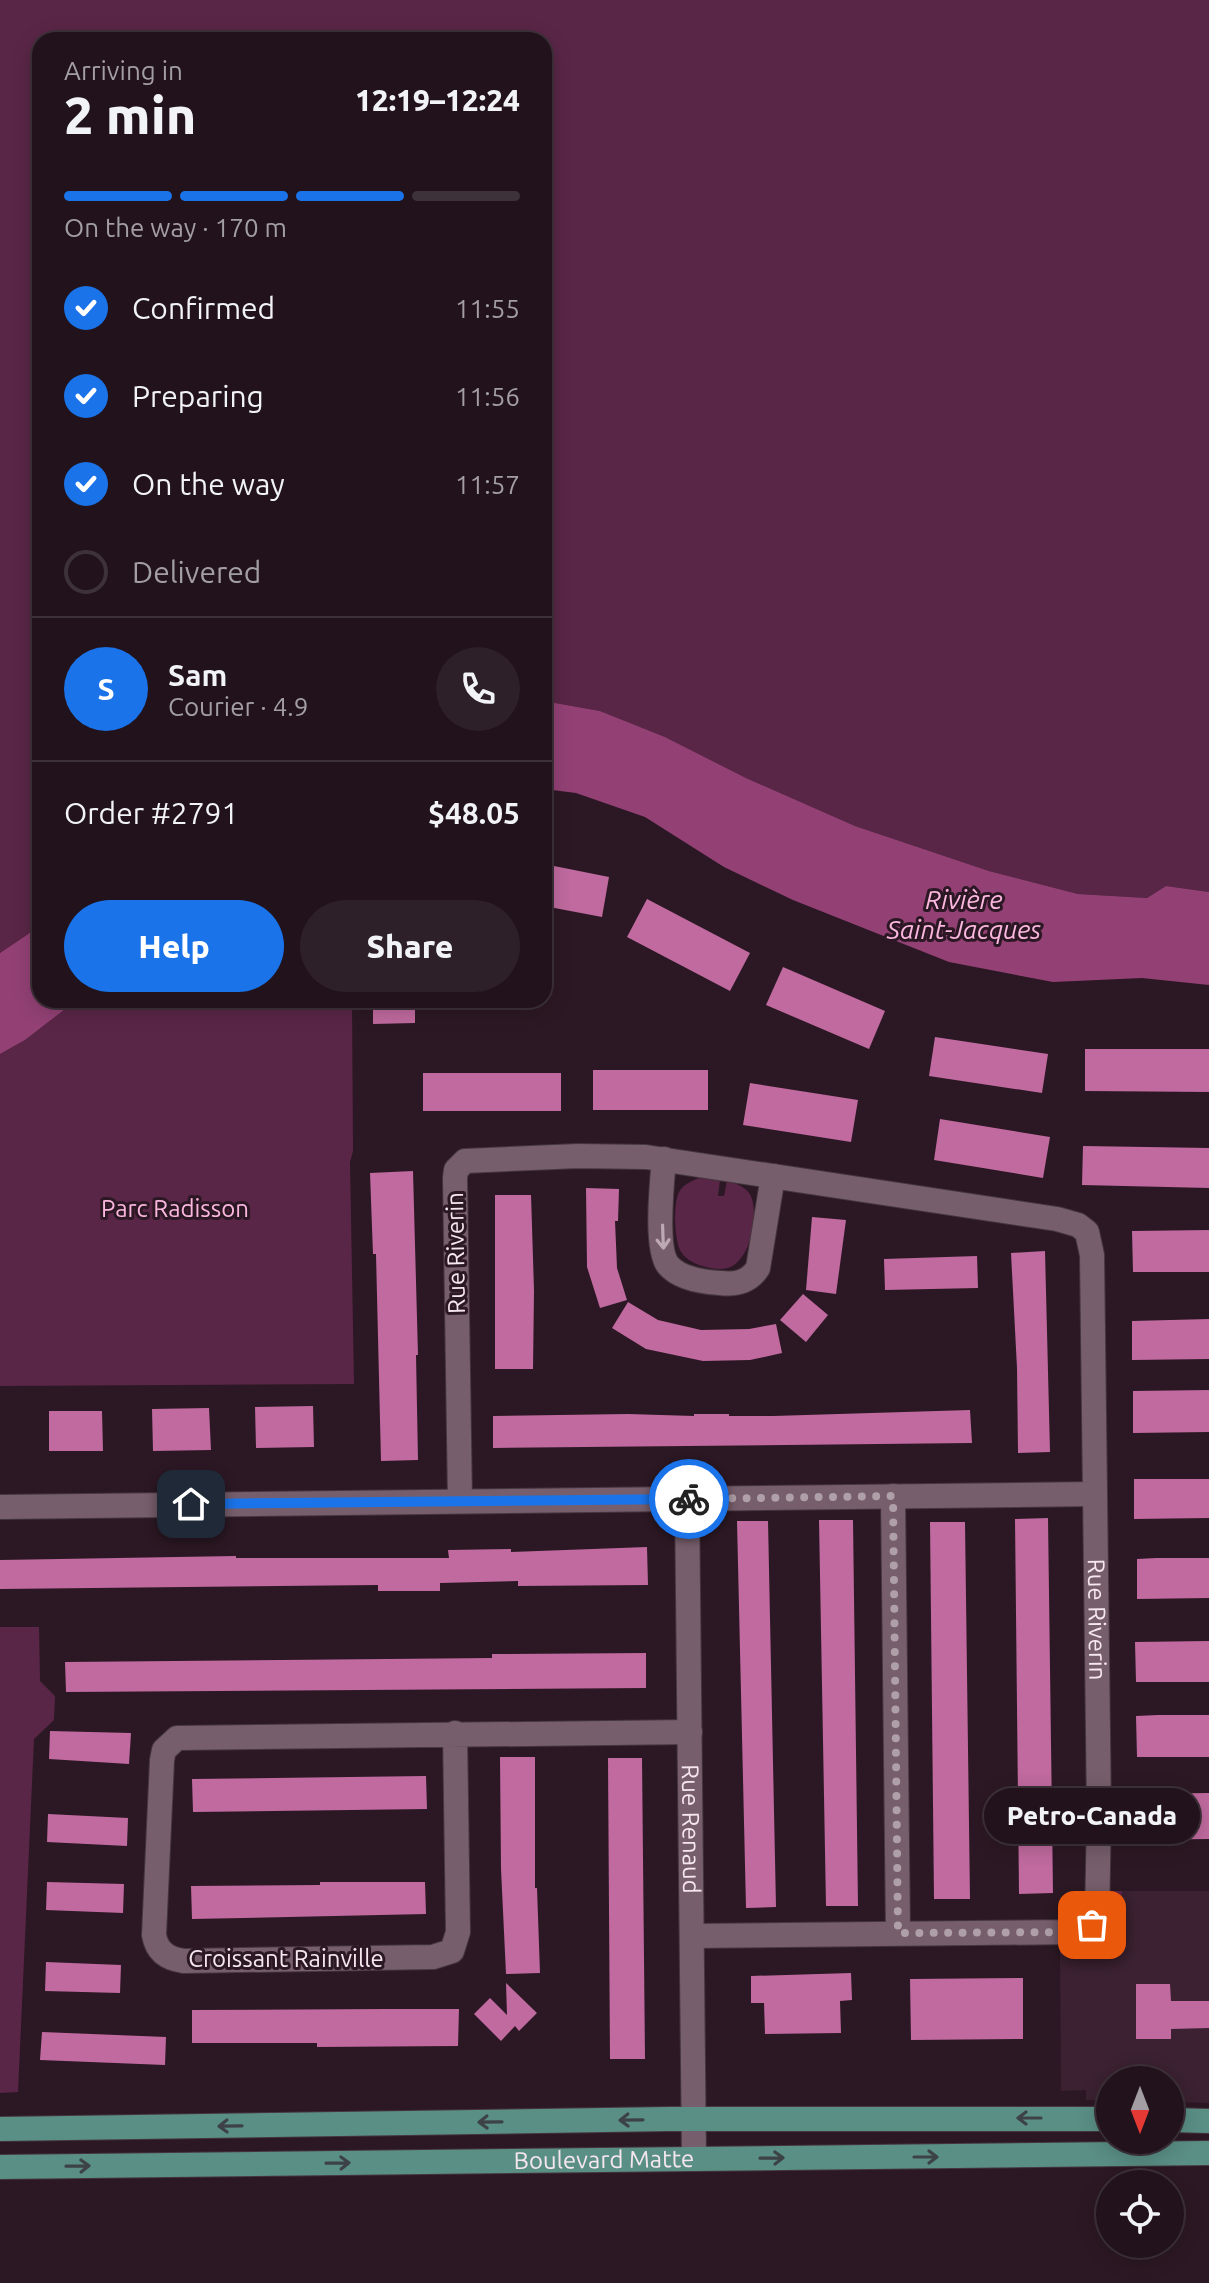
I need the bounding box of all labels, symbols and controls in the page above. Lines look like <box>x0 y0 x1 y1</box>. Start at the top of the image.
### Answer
text: Arriving in <box>64 56 183 85</box>
text: 12:19–12:24 <box>355 83 520 117</box>
text: 2 min <box>64 86 196 144</box>
text: On the way · 170 m <box>64 213 287 242</box>
icon: check <box>64 286 108 330</box>
text: Confirmed <box>132 291 275 325</box>
text: 11:55 <box>455 294 520 323</box>
icon: check <box>64 374 108 418</box>
text: Preparing <box>132 379 264 413</box>
text: 11:56 <box>455 382 520 411</box>
icon: check <box>64 462 108 506</box>
text: On the way <box>132 467 285 501</box>
text: 11:57 <box>455 470 520 499</box>
text: Delivered <box>132 555 261 589</box>
button: phone <box>436 647 520 731</box>
text: Sam <box>168 658 227 692</box>
text: S <box>97 672 115 706</box>
text: Courier · 4.9 <box>168 692 308 721</box>
text: Order #2791 <box>64 796 238 830</box>
text: $48.05 <box>428 796 520 830</box>
water label: Rivière Saint-Jacques <box>886 885 1041 944</box>
button: Help <box>64 900 284 992</box>
button: Share <box>300 900 520 992</box>
street label: Rue Riverin <box>441 1192 470 1314</box>
park label: Parc Radisson <box>101 1195 249 1222</box>
one-way arrow <box>655 1223 670 1250</box>
courier <box>649 1459 729 1539</box>
pin <box>157 1470 225 1538</box>
icon: bike <box>667 1477 711 1521</box>
icon: home <box>169 1482 213 1526</box>
street label: Rue Riverin <box>1083 1559 1111 1681</box>
street label: Rue Renaud <box>677 1764 705 1894</box>
callout: Petro-Canada <box>984 1789 1200 1845</box>
text: Petro-Canada <box>1007 1801 1177 1830</box>
pin <box>1058 1891 1126 1959</box>
icon: bag <box>1070 1903 1114 1947</box>
street label: Croissant Rainville <box>188 1945 384 1972</box>
north arrow <box>1096 2066 1184 2154</box>
map controls <box>1096 2066 1184 2258</box>
one-way arrow <box>1016 2110 1043 2126</box>
one-way arrow <box>618 2112 645 2128</box>
one-way arrow <box>477 2114 504 2130</box>
one-way arrow <box>217 2118 244 2134</box>
street label: Boulevard Matte <box>514 2145 694 2174</box>
one-way arrow <box>912 2149 939 2165</box>
one-way arrow <box>758 2150 785 2166</box>
one-way arrow <box>324 2155 351 2171</box>
one-way arrow <box>64 2159 91 2174</box>
button: locate <box>1096 2170 1184 2258</box>

